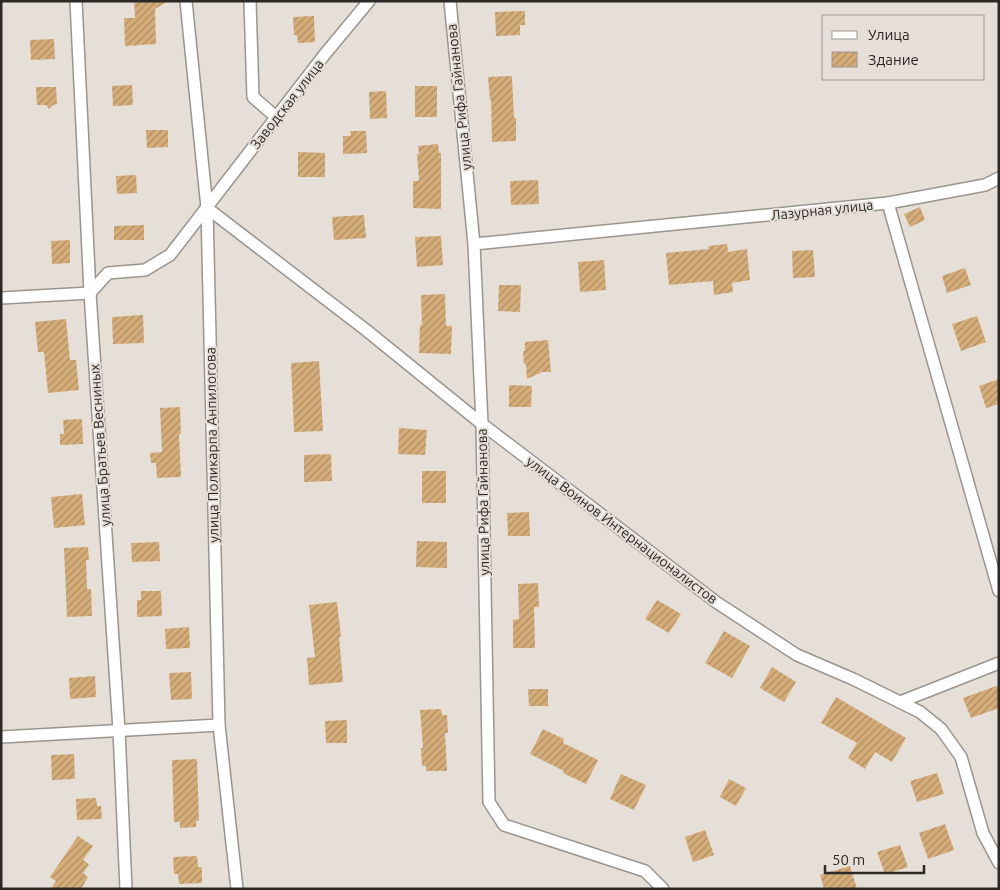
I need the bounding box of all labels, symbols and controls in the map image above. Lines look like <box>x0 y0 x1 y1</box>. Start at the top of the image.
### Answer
legend <box>822 15 985 80</box>
street label: улица Рифа Гайнанова <box>443 23 475 171</box>
text: Улица <box>868 26 910 43</box>
text: Здание <box>868 51 919 68</box>
street label: Заводская улица <box>247 56 327 152</box>
street label: Лазурная улица <box>770 197 874 223</box>
street label: улица Поликарпа Анпилогова <box>202 347 222 543</box>
street label: улица Братьев Весниных <box>86 363 114 527</box>
street label: улица Рифа Гайнанова <box>474 428 492 576</box>
street label: улица Воинов Интернационалистов <box>523 453 721 607</box>
scale bar <box>825 842 924 874</box>
text: 50 m <box>832 851 865 868</box>

